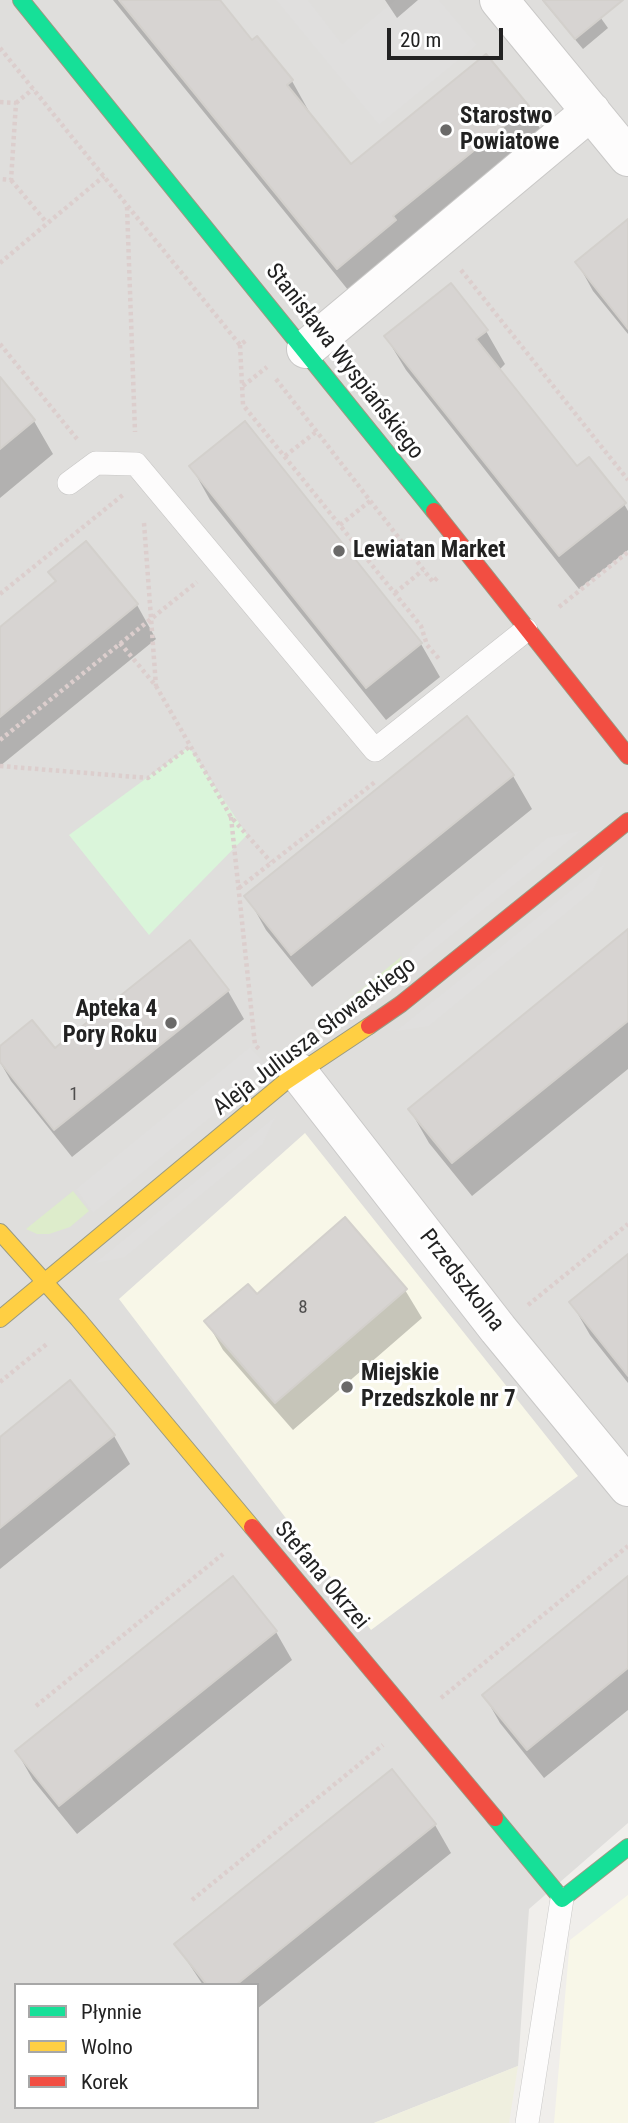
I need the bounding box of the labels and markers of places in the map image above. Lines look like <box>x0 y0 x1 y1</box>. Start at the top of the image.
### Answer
place label: Starostwo Powiatowe <box>460 103 559 157</box>
marker: Starostwo Powiatowe <box>438 122 454 138</box>
place label: Lewiatan Market <box>353 537 505 565</box>
marker: Lewiatan Market <box>331 543 347 559</box>
place label: Apteka 4 Pory Roku <box>63 996 157 1050</box>
marker: Apteka 4 Pory Roku <box>163 1015 179 1031</box>
place label: Miejskie Przedszkole nr 7 <box>361 1360 516 1414</box>
marker: Miejskie Przedszkole nr 7 <box>339 1379 355 1395</box>

